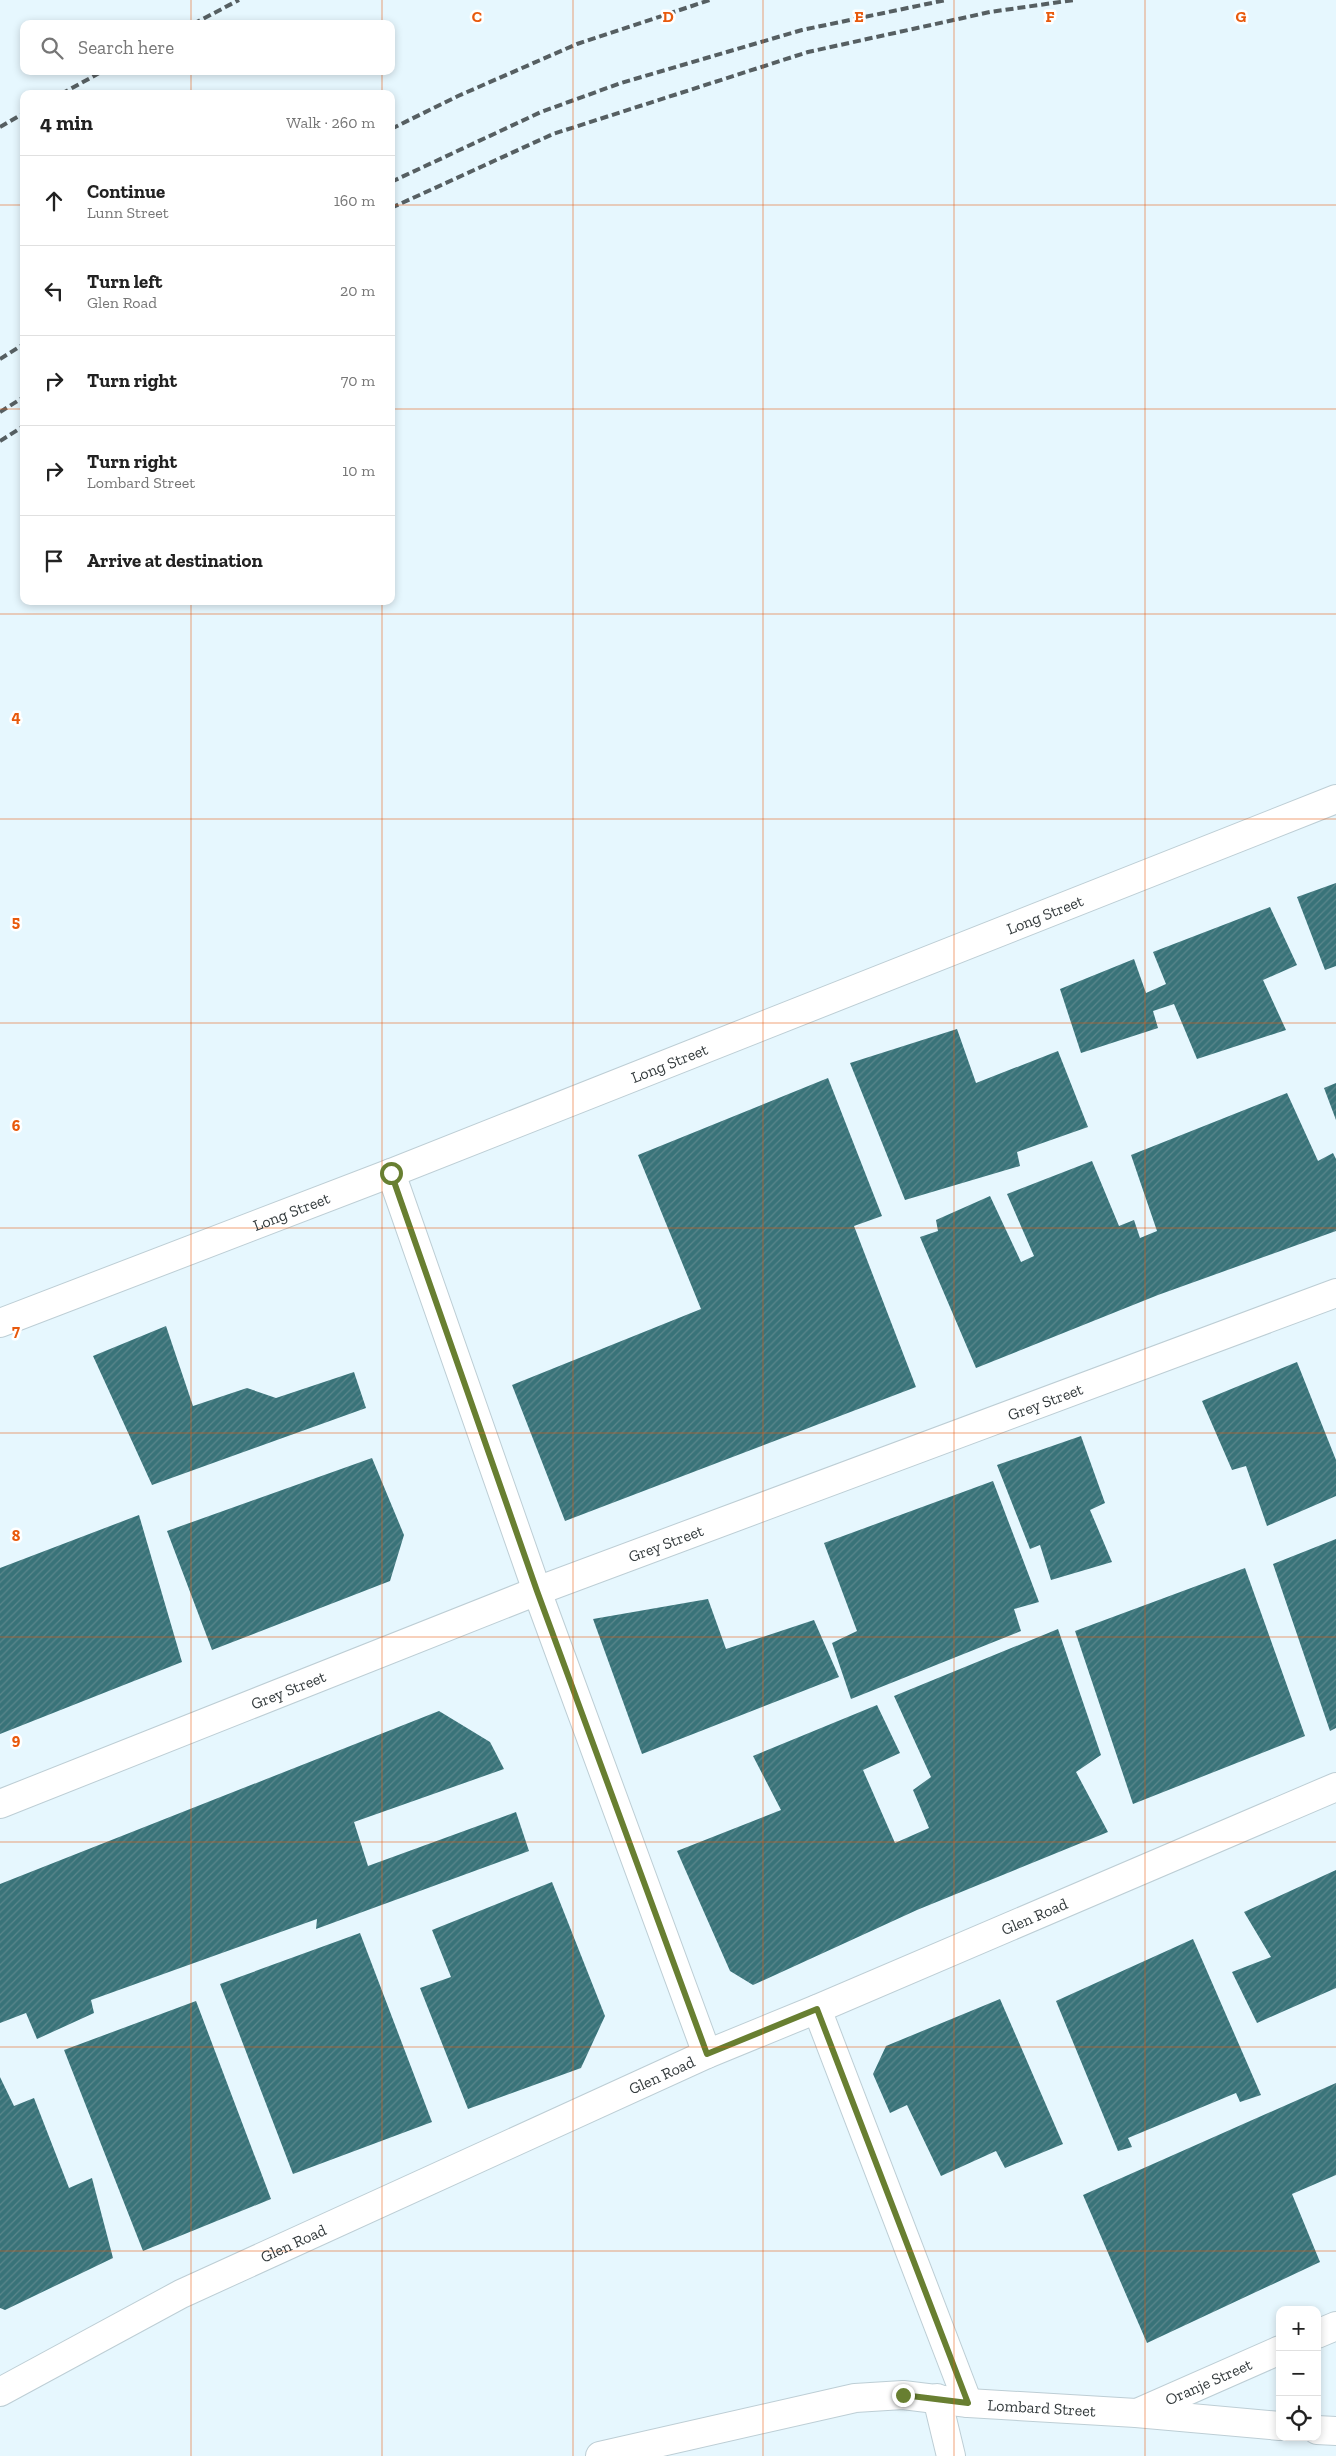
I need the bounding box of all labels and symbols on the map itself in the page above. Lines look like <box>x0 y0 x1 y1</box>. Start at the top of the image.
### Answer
text: C <box>472 7 482 26</box>
text: D <box>662 7 674 26</box>
text: E <box>854 7 864 26</box>
text: F <box>1045 7 1055 26</box>
text: G <box>1236 7 1247 26</box>
text: 4 <box>11 707 21 726</box>
street label: Long Street <box>1004 891 1086 938</box>
text: 5 <box>12 912 20 931</box>
street label: Long Street <box>628 1040 710 1087</box>
text: 6 <box>12 1116 21 1135</box>
route start <box>380 1162 403 1185</box>
street label: Long Street <box>250 1188 333 1235</box>
text: 7 <box>12 1321 20 1340</box>
street label: Grey Street <box>1005 1379 1086 1425</box>
street label: Grey Street <box>626 1521 706 1566</box>
text: 8 <box>12 1526 21 1545</box>
street label: Grey Street <box>248 1667 328 1714</box>
text: 9 <box>12 1730 21 1749</box>
street label: Glen Road <box>998 1894 1070 1939</box>
street label: Glen Road <box>626 2052 698 2098</box>
street label: Glen Road <box>257 2220 329 2267</box>
street label: Oranje Street <box>1162 2355 1255 2409</box>
route end <box>892 2384 915 2407</box>
street label: Lombard Street <box>987 2395 1096 2421</box>

